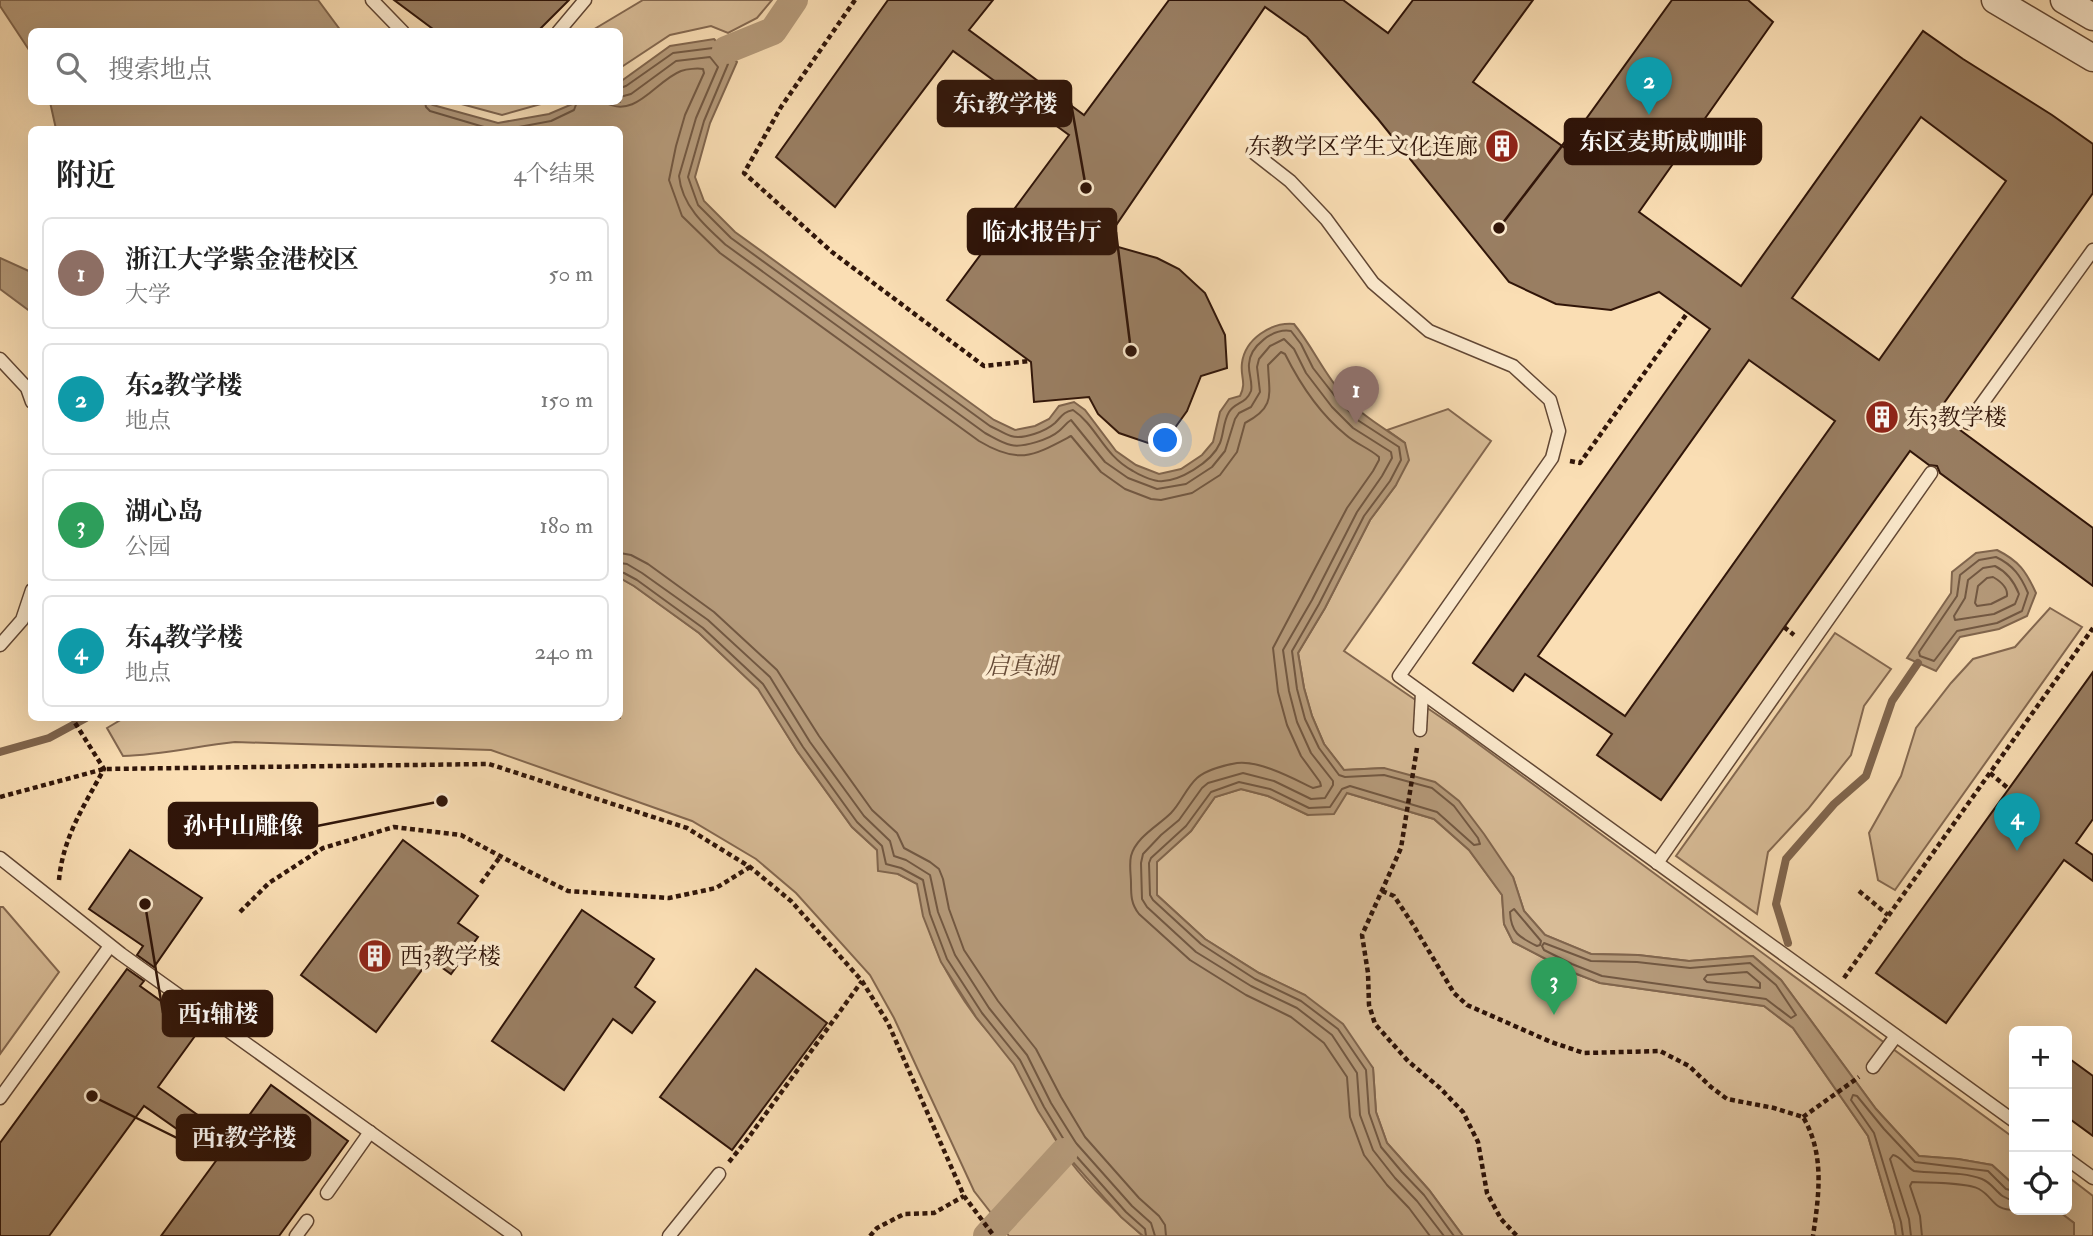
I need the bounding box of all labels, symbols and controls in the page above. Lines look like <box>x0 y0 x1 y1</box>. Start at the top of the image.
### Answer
search box <box>28 28 623 105</box>
icon: search <box>52 48 90 86</box>
text: 搜索地点 <box>108 54 212 86</box>
pin: 2 <box>1626 57 1672 115</box>
callout: 东1教学楼 <box>938 81 1071 126</box>
text: 东1教学楼 <box>953 89 1057 120</box>
callout: 东区麦斯威咖啡 <box>1565 119 1761 164</box>
building icon: 东教学区学生文化连廊 <box>1483 127 1521 165</box>
text: 东区麦斯威咖啡 <box>1579 127 1747 158</box>
place label: 东教学区学生文化连廊 <box>1248 132 1478 161</box>
text: 附近 <box>56 157 116 194</box>
text: 4个结果 <box>514 159 595 188</box>
callout: 临水报告厅 <box>968 209 1116 254</box>
text: 临水报告厅 <box>982 217 1102 248</box>
text: 浙江大学紫金港校区 <box>125 244 359 276</box>
text: 1 <box>77 259 85 288</box>
text: 50 m <box>549 259 593 288</box>
text: 大学 <box>125 280 171 309</box>
pin: 1 <box>1333 366 1379 424</box>
text: 东2教学楼 <box>125 370 242 402</box>
text: 2 <box>75 385 87 414</box>
text: 150 m <box>540 385 593 414</box>
building icon: 东3教学楼 <box>1863 398 1901 436</box>
place label: 东3教学楼 <box>1906 403 2007 432</box>
text: 地点 <box>125 406 171 435</box>
your location <box>1148 423 1182 457</box>
text: 湖心岛 <box>125 496 203 528</box>
text: 3 <box>77 511 85 540</box>
text: 180 m <box>540 511 593 540</box>
text: 公园 <box>125 532 171 561</box>
text: 东4教学楼 <box>125 622 243 654</box>
text: 4 <box>75 637 87 666</box>
text: 240 m <box>534 637 593 666</box>
water label: 启真湖 <box>985 651 1061 682</box>
text: 地点 <box>125 658 171 687</box>
pin: 4 <box>1994 793 2040 851</box>
callout: 孙中山雕像 <box>169 803 317 848</box>
text: 孙中山雕像 <box>183 811 303 842</box>
building icon: 西3教学楼 <box>356 937 394 975</box>
place label: 西3教学楼 <box>400 942 501 971</box>
pin: 3 <box>1531 957 1577 1015</box>
callout: 西1辅楼 <box>163 991 272 1036</box>
text: 西1辅楼 <box>178 999 258 1030</box>
map controls <box>2009 1026 2072 1215</box>
button: + <box>2009 1026 2072 1089</box>
button: − <box>2009 1089 2072 1152</box>
callout: 西1教学楼 <box>177 1115 310 1160</box>
text: 西1教学楼 <box>192 1123 296 1154</box>
button: locate <box>2009 1152 2072 1215</box>

